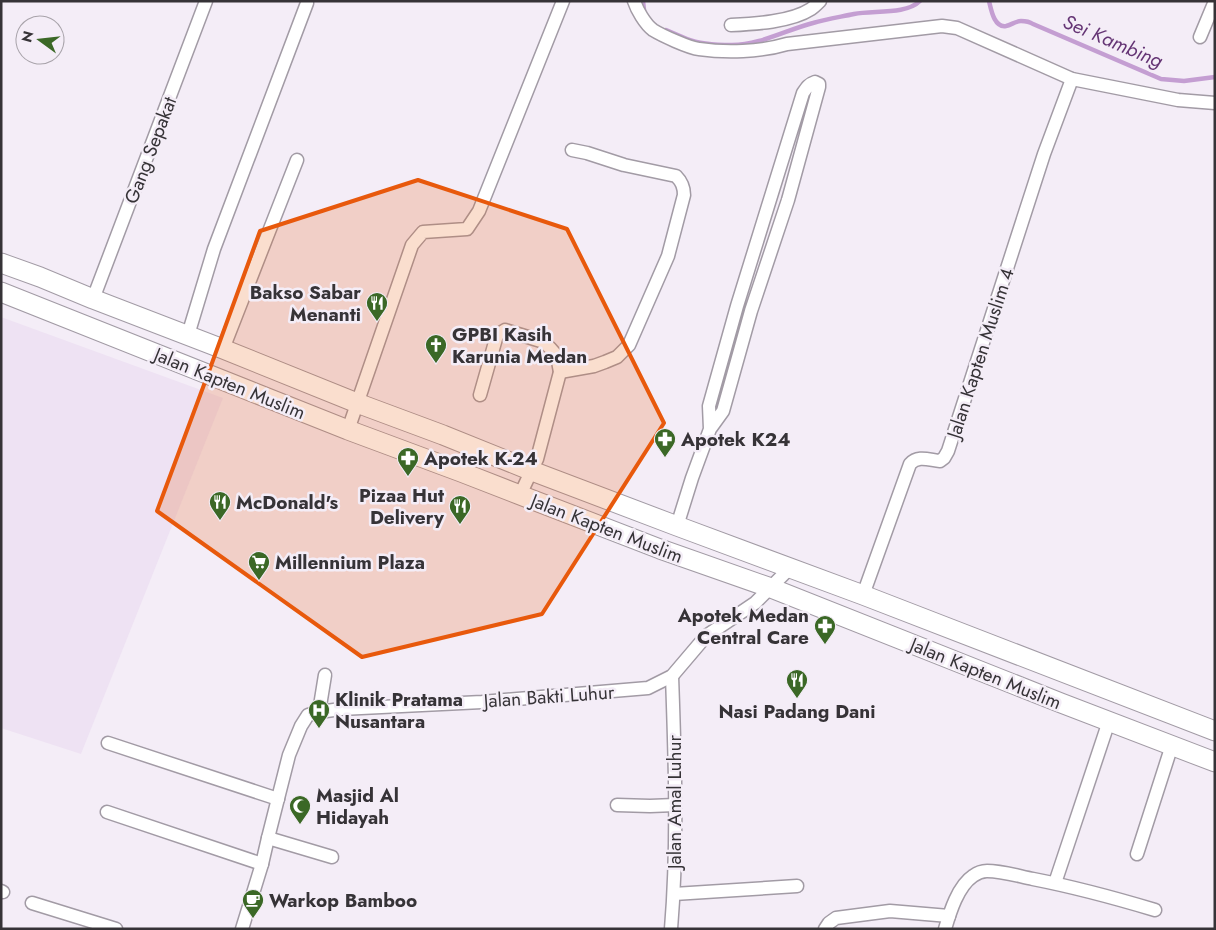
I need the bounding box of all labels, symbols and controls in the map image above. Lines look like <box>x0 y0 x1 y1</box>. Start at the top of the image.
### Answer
water label: Sei Kambing <box>1058 7 1167 76</box>
north arrow <box>15 15 65 65</box>
text: N <box>16 29 39 45</box>
street label: Gang Sepakat <box>118 92 183 208</box>
street label: Jalan Kapten Muslim 4 <box>939 265 1021 445</box>
place label: Bakso Sabar Menanti <box>250 279 361 328</box>
restaurant icon: Bakso Sabar Menanti <box>365 291 389 322</box>
place label: GPBI Kasih Karunia Medan <box>452 321 587 370</box>
church icon: GPBI Kasih Karunia Medan <box>424 333 448 364</box>
street label: Jalan Kapten Muslim <box>147 340 309 426</box>
place label: Apotek K24 <box>680 426 791 453</box>
pharmacy icon: Apotek K24 <box>653 427 677 458</box>
place label: Apotek K-24 <box>423 445 538 472</box>
pharmacy icon: Apotek K-24 <box>396 446 420 477</box>
place label: Pizaa Hut Delivery <box>359 482 445 531</box>
street label: Jalan Kapten Muslim <box>524 486 687 570</box>
place label: McDonald's <box>236 489 338 516</box>
restaurant icon: McDonald's <box>208 490 232 521</box>
restaurant icon: Pizaa Hut Delivery <box>448 494 472 525</box>
place label: Millennium Plaza <box>275 549 425 576</box>
supermarket icon: Millennium Plaza <box>247 550 271 581</box>
place label: Apotek Medan Central Care <box>677 602 809 651</box>
pharmacy icon: Apotek Medan Central Care <box>813 614 837 645</box>
street label: Jalan Kapten Muslim <box>903 630 1065 716</box>
restaurant icon: Nasi Padang Dani <box>785 668 809 699</box>
street label: Jalan Bakti Luhur <box>480 678 616 715</box>
place label: Klinik Pratama Nusantara <box>335 686 463 735</box>
hospital icon: Klinik Pratama Nusantara <box>307 698 331 729</box>
place label: Nasi Padang Dani <box>719 698 875 725</box>
street label: Jalan Amal Luhur <box>661 734 688 872</box>
place label: Masjid Al Hidayah <box>316 782 399 831</box>
mosque icon: Masjid Al Hidayah <box>288 794 312 825</box>
place label: Warkop Bamboo <box>269 887 417 914</box>
cafe icon: Warkop Bamboo <box>241 888 265 919</box>

